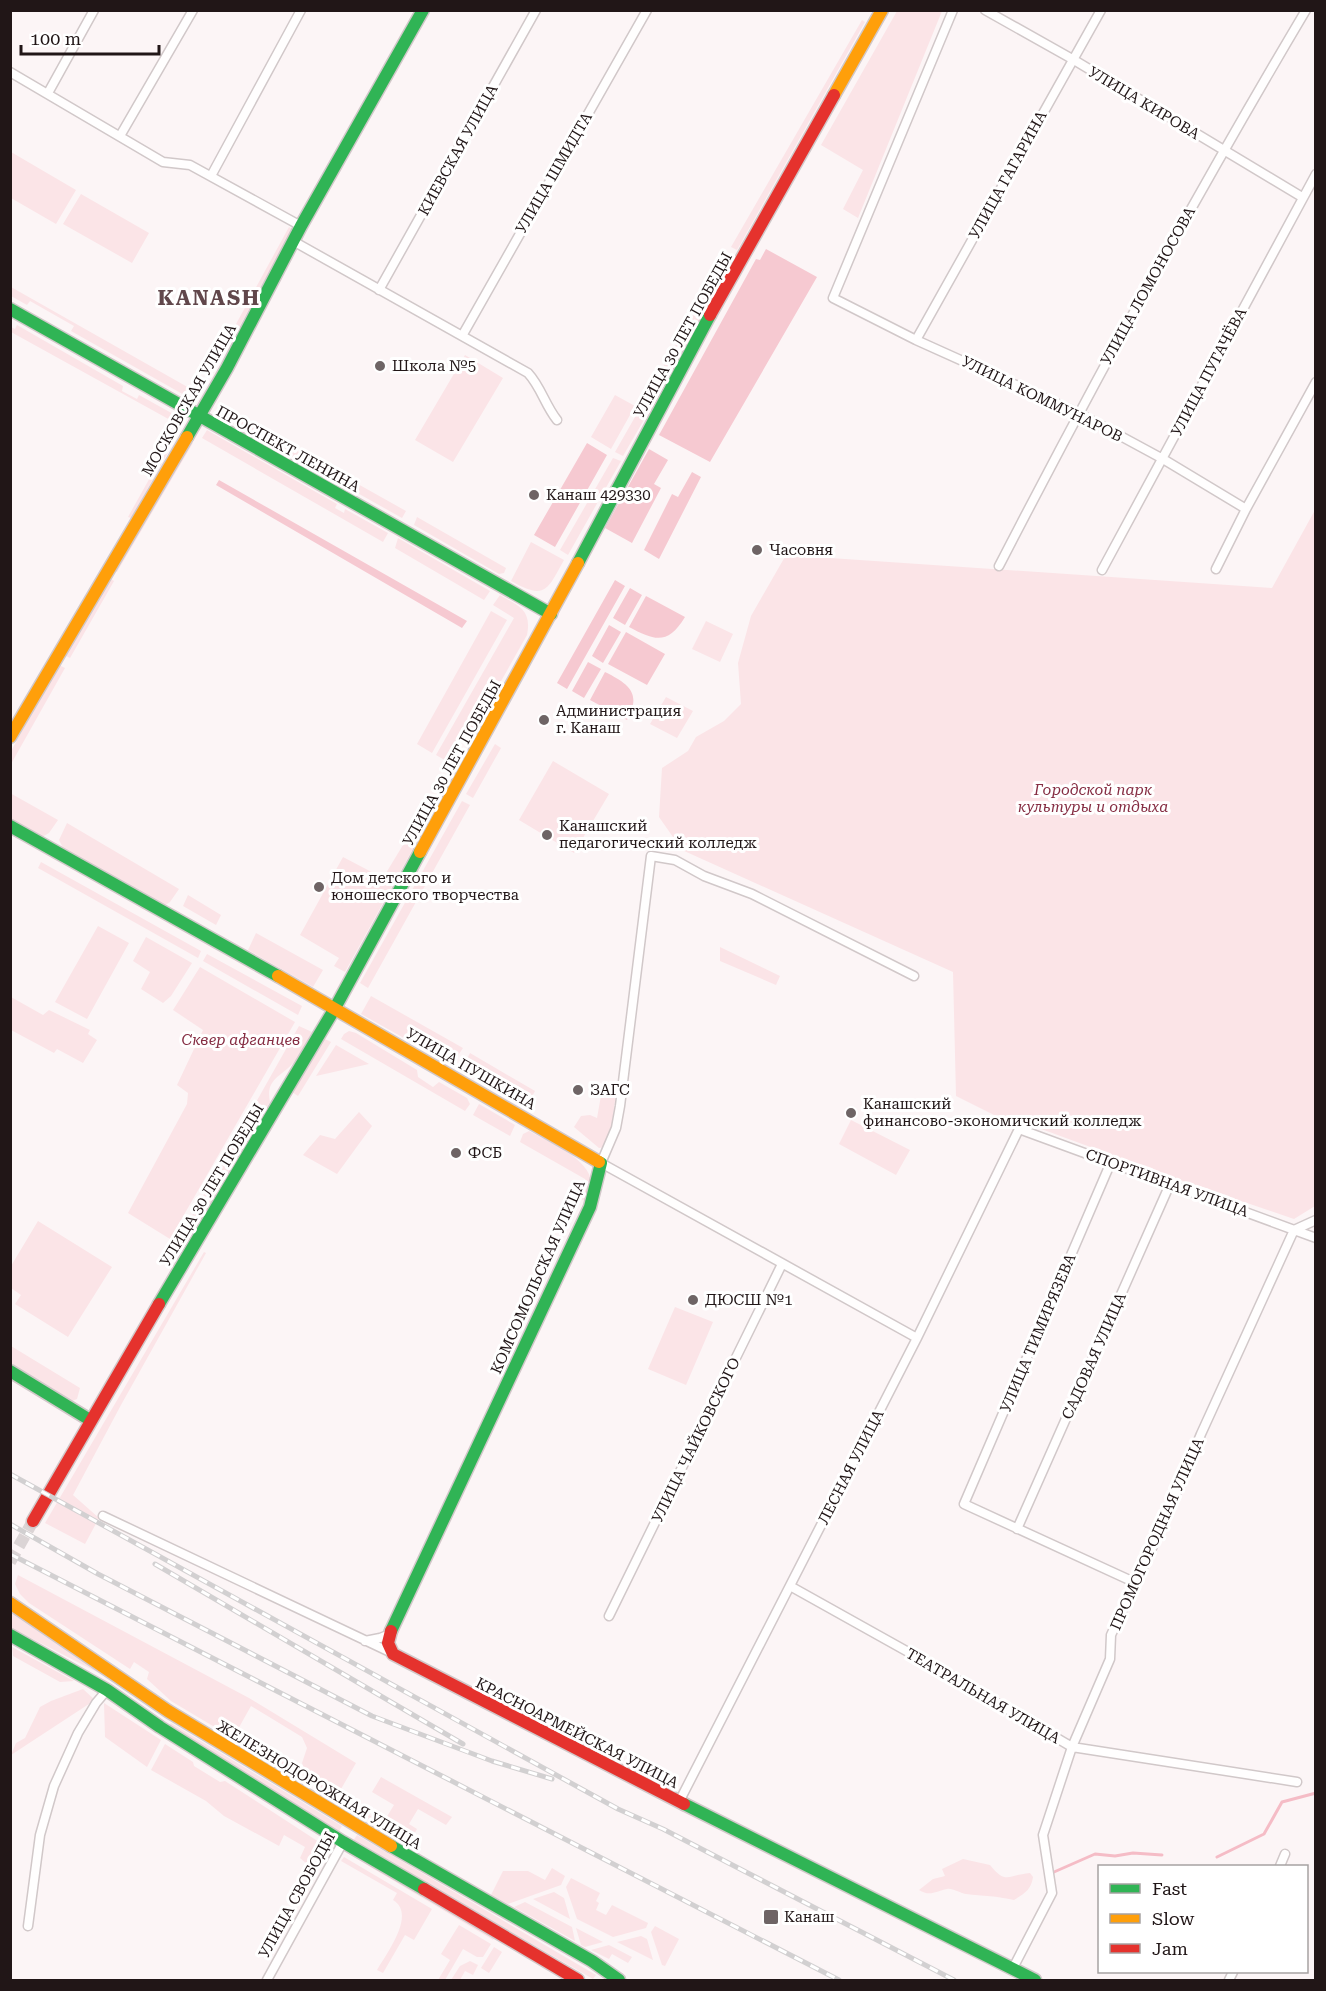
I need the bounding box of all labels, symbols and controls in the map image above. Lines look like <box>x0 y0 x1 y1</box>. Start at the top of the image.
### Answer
scale bar <box>21 18 159 56</box>
text: 100 m <box>30 28 81 49</box>
street label: УЛИЦА КИРОВА <box>1085 63 1203 144</box>
street label: КИЕВСКАЯ УЛИЦА <box>415 81 502 219</box>
street label: УЛИЦА ГАГАРИНА <box>965 107 1051 242</box>
street label: УЛИЦА ШМИДТА <box>512 109 596 237</box>
street label: УЛИЦА ЛОМОНОСОВА <box>1097 203 1199 368</box>
street label: УЛИЦА 30 ЛЕТ ПОБЕДЫ <box>630 249 736 421</box>
district label: KANASH <box>158 286 261 310</box>
street label: УЛИЦА ПУГАЧЁВА <box>1168 304 1251 439</box>
street label: МОСКОВСКАЯ УЛИЦА <box>138 320 240 479</box>
street label: УЛИЦА КОММУНАРОВ <box>959 352 1125 446</box>
place label: Школа №5 <box>392 357 476 375</box>
marker: Школа №5 <box>373 359 387 373</box>
street label: ПРОСПЕКТ ЛЕНИНА <box>213 402 363 496</box>
place label: Канаш 429330 <box>546 486 651 504</box>
marker: Канаш 429330 <box>527 488 541 502</box>
place label: Часовня <box>769 541 833 559</box>
marker: Часовня <box>750 543 764 557</box>
street label: УЛИЦА 30 ЛЕТ ПОБЕДЫ <box>399 677 505 849</box>
place label: Администрация г. Канаш <box>556 702 681 737</box>
marker: Администрация г. Канаш <box>537 713 551 727</box>
park label: Городской парк культуры и отдыха <box>1018 781 1168 816</box>
place label: Канашский педагогический колледж <box>559 817 757 852</box>
marker: Канашский педагогический колледж <box>540 828 554 842</box>
place label: Дом детского и юношеского творчества <box>331 869 519 904</box>
marker: Дом детского и юношеского творчества <box>312 880 326 894</box>
street label: УЛИЦА ПУШКИНА <box>403 1024 540 1114</box>
park label: Сквер афганцев <box>182 1031 300 1049</box>
place label: ЗАГС <box>590 1081 630 1099</box>
marker: ЗАГС <box>571 1083 585 1097</box>
place label: Канашский финансово-экономичский колледж <box>863 1095 1142 1130</box>
street label: УЛИЦА 30 ЛЕТ ПОБЕДЫ <box>156 1100 268 1270</box>
marker: Канашский финансово-экономичский колледж <box>844 1106 858 1120</box>
place label: ФСБ <box>468 1144 502 1162</box>
street label: СПОРТИВНАЯ УЛИЦА <box>1083 1145 1251 1221</box>
marker: ФСБ <box>449 1146 463 1160</box>
street label: КОМСОМОЛЬСКАЯ УЛИЦА <box>487 1177 589 1377</box>
street label: УЛИЦА ТИМИРЯЗЕВА <box>996 1251 1080 1415</box>
street label: САДОВАЯ УЛИЦА <box>1058 1289 1130 1422</box>
place label: ДЮСШ №1 <box>705 1291 793 1309</box>
marker: ДЮСШ №1 <box>686 1293 700 1307</box>
street label: УЛИЦА ЧАЙКОВСКОГО <box>648 1355 744 1525</box>
street label: ЛЕСНАЯ УЛИЦА <box>814 1406 888 1527</box>
street label: ПРОМОГОРОДНАЯ УЛИЦА <box>1106 1435 1208 1633</box>
street label: ТЕАТРАЛЬНАЯ УЛИЦА <box>903 1644 1064 1748</box>
street label: КРАСНОАРМЕЙСКАЯ УЛИЦА <box>473 1674 682 1792</box>
street label: ЖЕЛЕЗНОДОРОЖНАЯ УЛИЦА <box>213 1717 425 1854</box>
street label: УЛИЦА СВОБОДЫ <box>255 1829 339 1961</box>
legend <box>1098 1865 1308 1973</box>
text: Fast <box>1152 1878 1187 1899</box>
marker: Канаш <box>762 1908 780 1926</box>
place label: Канаш <box>784 1908 835 1926</box>
text: Slow <box>1152 1908 1194 1929</box>
text: Jam <box>1152 1938 1188 1959</box>

